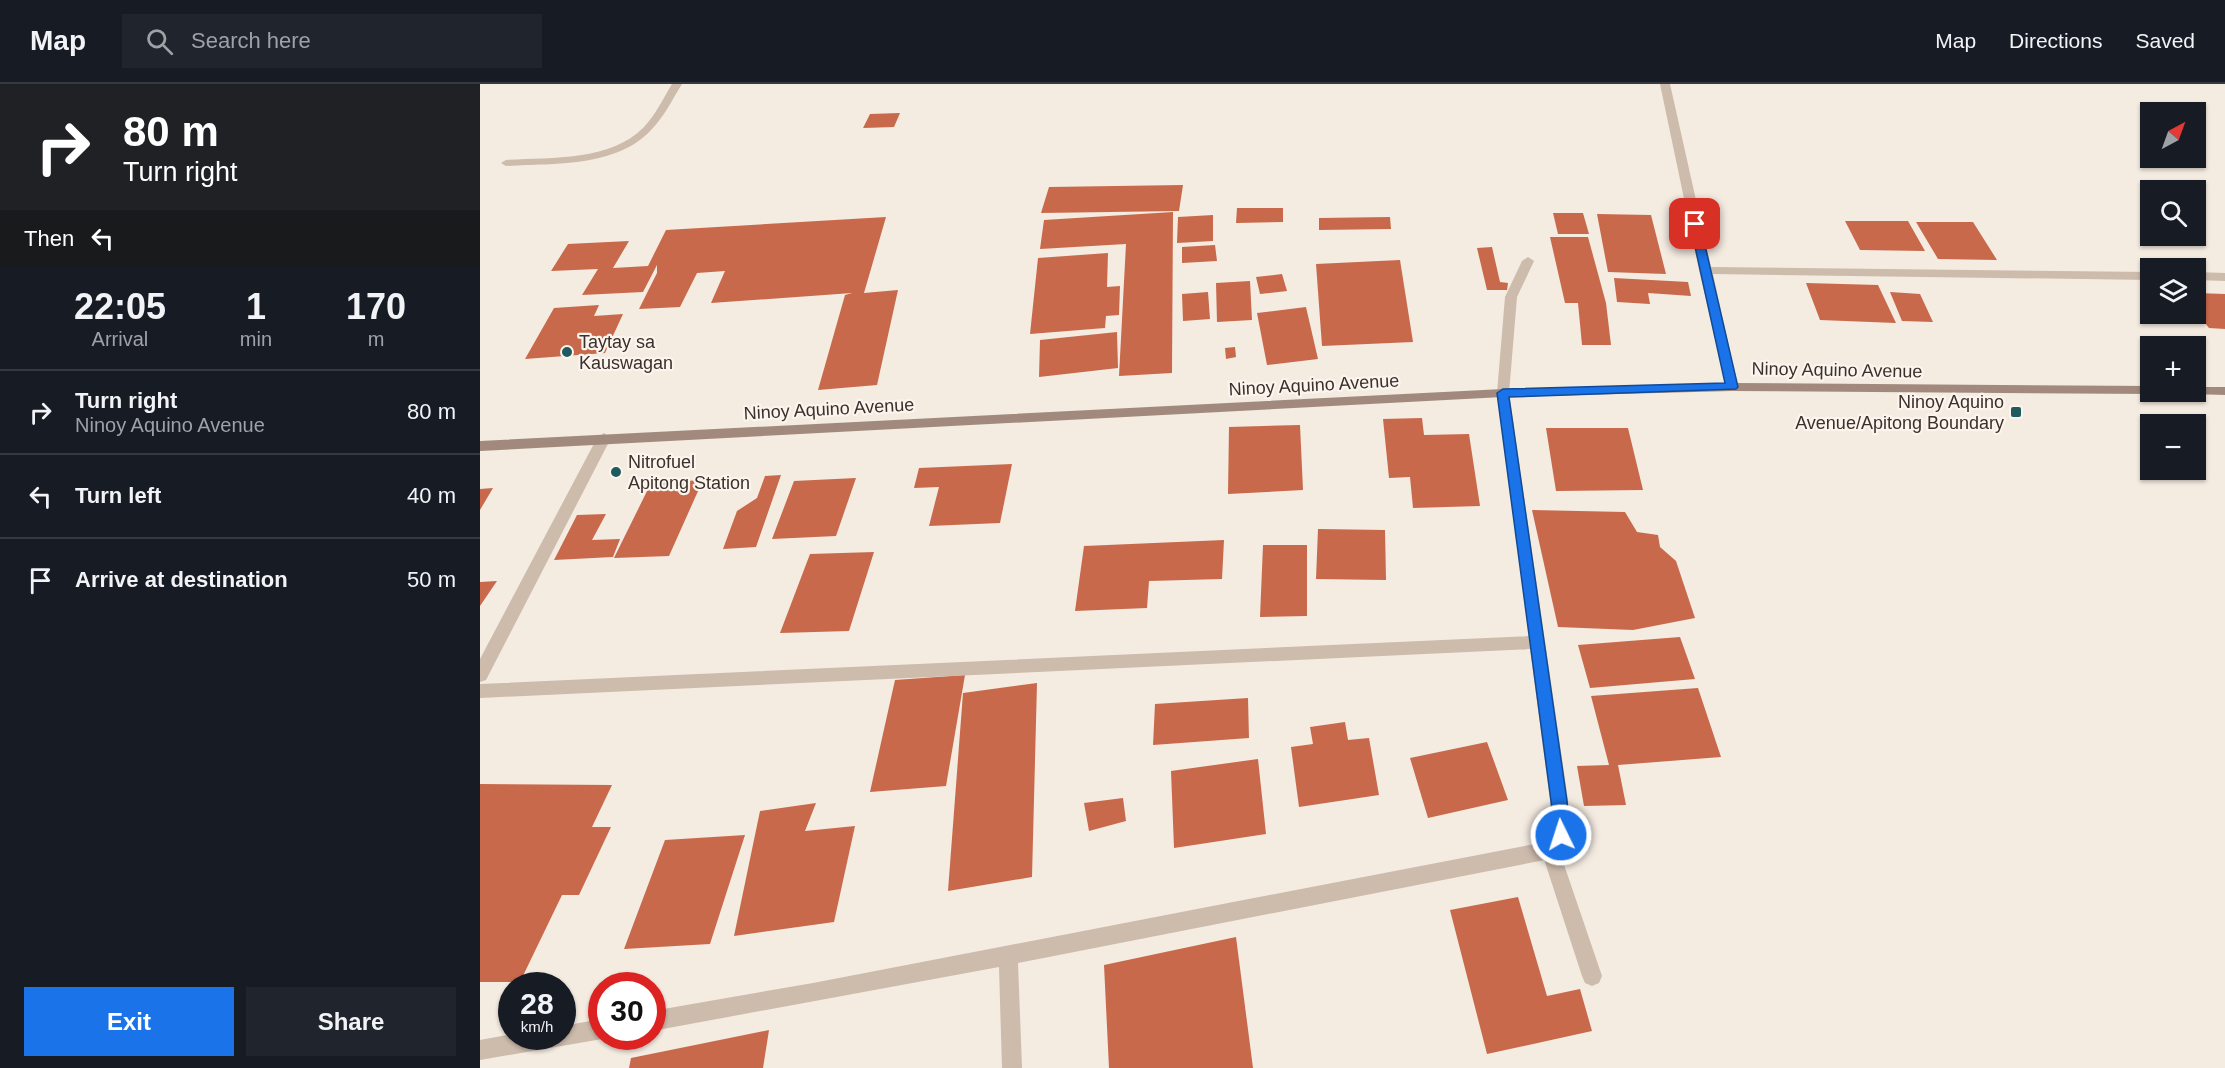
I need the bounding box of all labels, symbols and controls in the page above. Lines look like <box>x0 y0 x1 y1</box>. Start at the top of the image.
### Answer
search box <box>122 14 542 68</box>
text: Map <box>30 25 86 56</box>
icon: search <box>143 25 176 58</box>
text: Search here <box>191 28 311 53</box>
text: Map <box>1935 29 1976 52</box>
text: Directions <box>2009 29 2102 52</box>
text: Saved <box>2135 29 2195 52</box>
north arrow <box>2140 102 2206 168</box>
map controls <box>2140 102 2206 480</box>
icon: right <box>24 108 102 186</box>
text: 80 m <box>123 108 219 155</box>
text: Turn right <box>123 157 238 187</box>
button: search <box>2140 180 2206 246</box>
pin <box>1669 198 1720 249</box>
icon: arrive <box>1678 207 1711 240</box>
icon: left <box>86 222 119 255</box>
text: Then <box>24 226 74 251</box>
button: layers <box>2140 258 2206 324</box>
text: 22:05 <box>74 286 166 327</box>
text: 1 <box>246 286 266 327</box>
text: 170 <box>346 286 406 327</box>
text: Arrival <box>92 328 148 350</box>
text: min <box>240 328 272 350</box>
text: m <box>368 328 384 350</box>
place label: Taytay sa Kauswagan <box>579 332 673 373</box>
button: + <box>2140 336 2206 402</box>
marker: Taytay sa Kauswagan <box>560 345 574 359</box>
street label: Ninoy Aquino Avenue <box>1751 359 1923 381</box>
street label: Ninoy Aquino Avenue <box>1228 371 1400 399</box>
text: Turn right <box>75 388 177 413</box>
place label: Ninoy Aquino Avenue/Apitong Boundary <box>1795 392 2004 433</box>
street label: Ninoy Aquino Avenue <box>743 395 915 423</box>
icon: right <box>24 396 57 429</box>
text: 80 m <box>407 399 456 424</box>
marker: Ninoy Aquino Avenue/Apitong Boundary <box>2009 405 2023 419</box>
text: Ninoy Aquino Avenue <box>75 414 265 436</box>
button: − <box>2140 414 2206 480</box>
place label: Nitrofuel Apitong Station <box>628 452 750 493</box>
marker: Nitrofuel Apitong Station <box>609 465 623 479</box>
icon: left <box>24 480 57 513</box>
text: Turn left <box>75 483 161 508</box>
text: 40 m <box>407 483 456 508</box>
icon: arrive <box>24 564 57 597</box>
text: Arrive at destination <box>75 567 288 592</box>
text: 50 m <box>407 567 456 592</box>
position arrow <box>1529 803 1593 867</box>
speed limit sign: 30 <box>588 972 666 1050</box>
button: Exit <box>24 987 234 1056</box>
button: Share <box>246 987 456 1056</box>
text: 28 <box>520 987 554 1020</box>
text: km/h <box>521 1018 553 1035</box>

